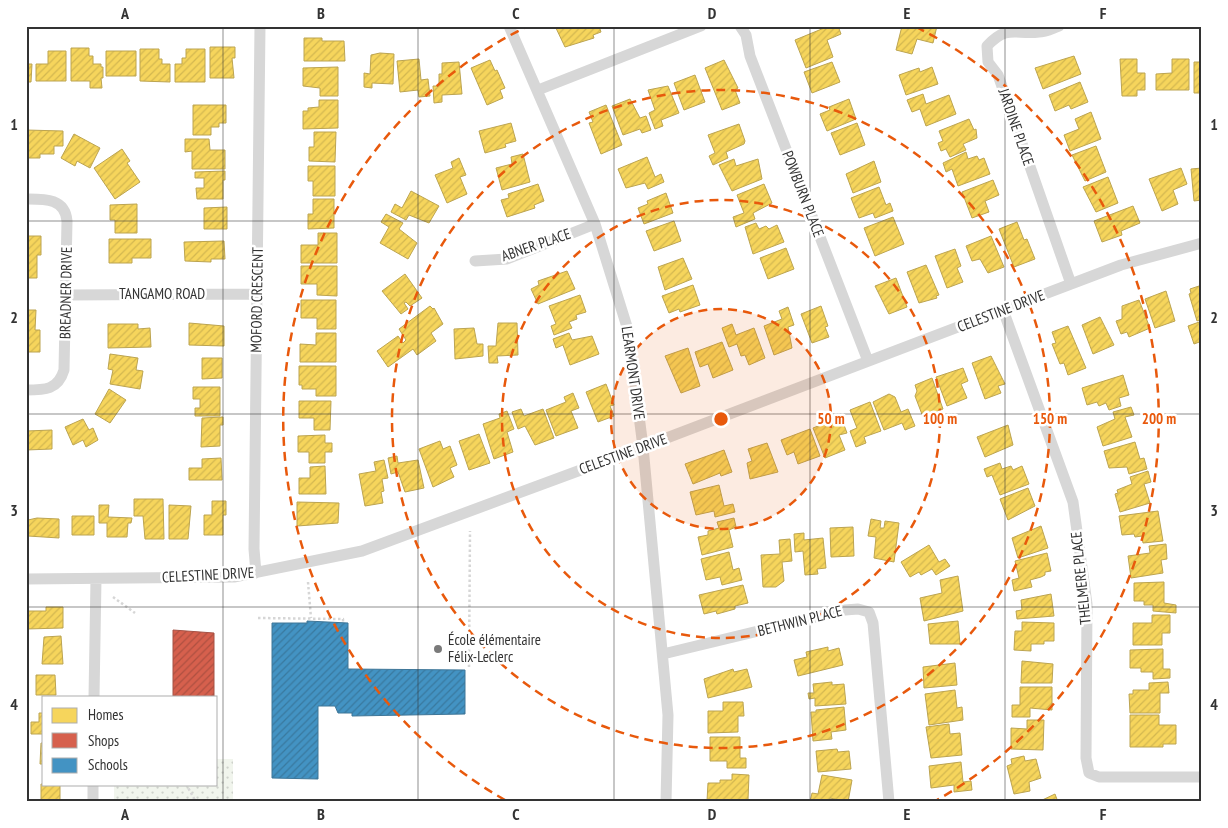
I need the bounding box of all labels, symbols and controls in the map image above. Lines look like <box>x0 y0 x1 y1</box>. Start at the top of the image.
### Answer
text: A <box>120 3 130 23</box>
text: B <box>317 3 325 23</box>
text: C <box>512 3 520 23</box>
text: D <box>708 3 717 23</box>
text: E <box>904 3 911 23</box>
text: F <box>1100 3 1107 23</box>
street label: JARDINE PLACE <box>994 85 1039 168</box>
text: 1 <box>10 114 18 134</box>
text: 1 <box>1210 114 1218 134</box>
street label: POWBURN PLACE <box>778 148 829 240</box>
street label: ABNER PLACE <box>499 224 573 265</box>
street label: BREADNER DRIVE <box>55 247 76 339</box>
street label: MOFORD CRESCENT <box>246 247 267 353</box>
street label: TANGAMO ROAD <box>119 284 205 303</box>
street label: CELESTINE DRIVE <box>954 285 1047 336</box>
text: 2 <box>10 307 18 327</box>
text: 2 <box>1210 307 1218 327</box>
street label: LEARMONT DRIVE <box>618 325 649 421</box>
text: 50 m <box>817 409 845 428</box>
text: 100 m <box>923 409 957 428</box>
text: 150 m <box>1033 409 1067 428</box>
text: 200 m <box>1142 409 1176 428</box>
centre of rings <box>712 410 730 428</box>
street label: CELESTINE DRIVE <box>576 429 669 478</box>
text: 3 <box>10 500 18 520</box>
text: 3 <box>1210 500 1218 520</box>
street label: THELMERE PLACE <box>1066 531 1095 625</box>
street label: CELESTINE DRIVE <box>161 563 255 586</box>
street label: BETHWIN PLACE <box>756 601 844 640</box>
place label: École élémentaire Félix-Leclerc <box>448 630 541 666</box>
marker: École élémentaire Félix-Leclerc <box>432 643 444 655</box>
text: 4 <box>10 694 18 714</box>
text: 4 <box>1210 694 1218 714</box>
legend <box>42 696 218 786</box>
text: Homes <box>88 705 124 724</box>
text: Shops <box>88 731 119 750</box>
text: Schools <box>88 755 128 774</box>
text: A <box>120 804 130 824</box>
text: B <box>317 804 325 824</box>
text: C <box>512 804 520 824</box>
text: D <box>708 804 717 824</box>
text: E <box>904 804 911 824</box>
text: F <box>1100 804 1107 824</box>

